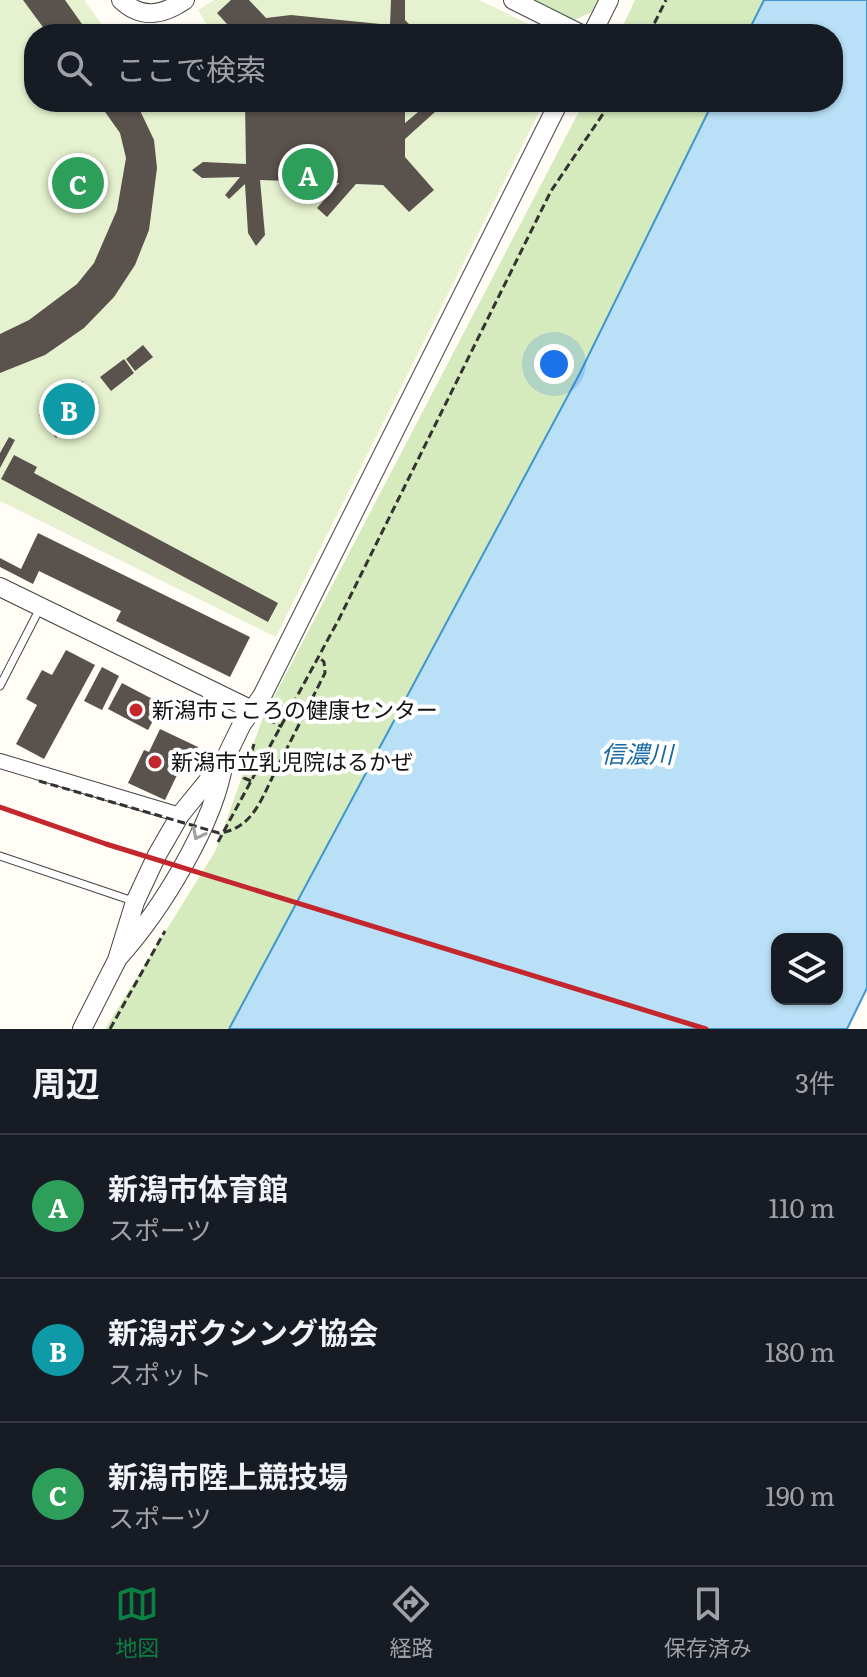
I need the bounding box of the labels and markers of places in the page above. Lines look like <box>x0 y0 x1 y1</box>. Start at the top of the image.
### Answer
pin: A <box>282 144 334 204</box>
pin: C <box>52 153 104 213</box>
pin: B <box>43 379 95 439</box>
place label: 新潟市こころの健康センター <box>152 692 438 725</box>
marker: 新潟市こころの健康センター <box>127 701 145 719</box>
place label: 新潟市立乳児院はるかぜ <box>171 744 413 777</box>
marker: 新潟市立乳児院はるかぜ <box>146 753 164 771</box>

